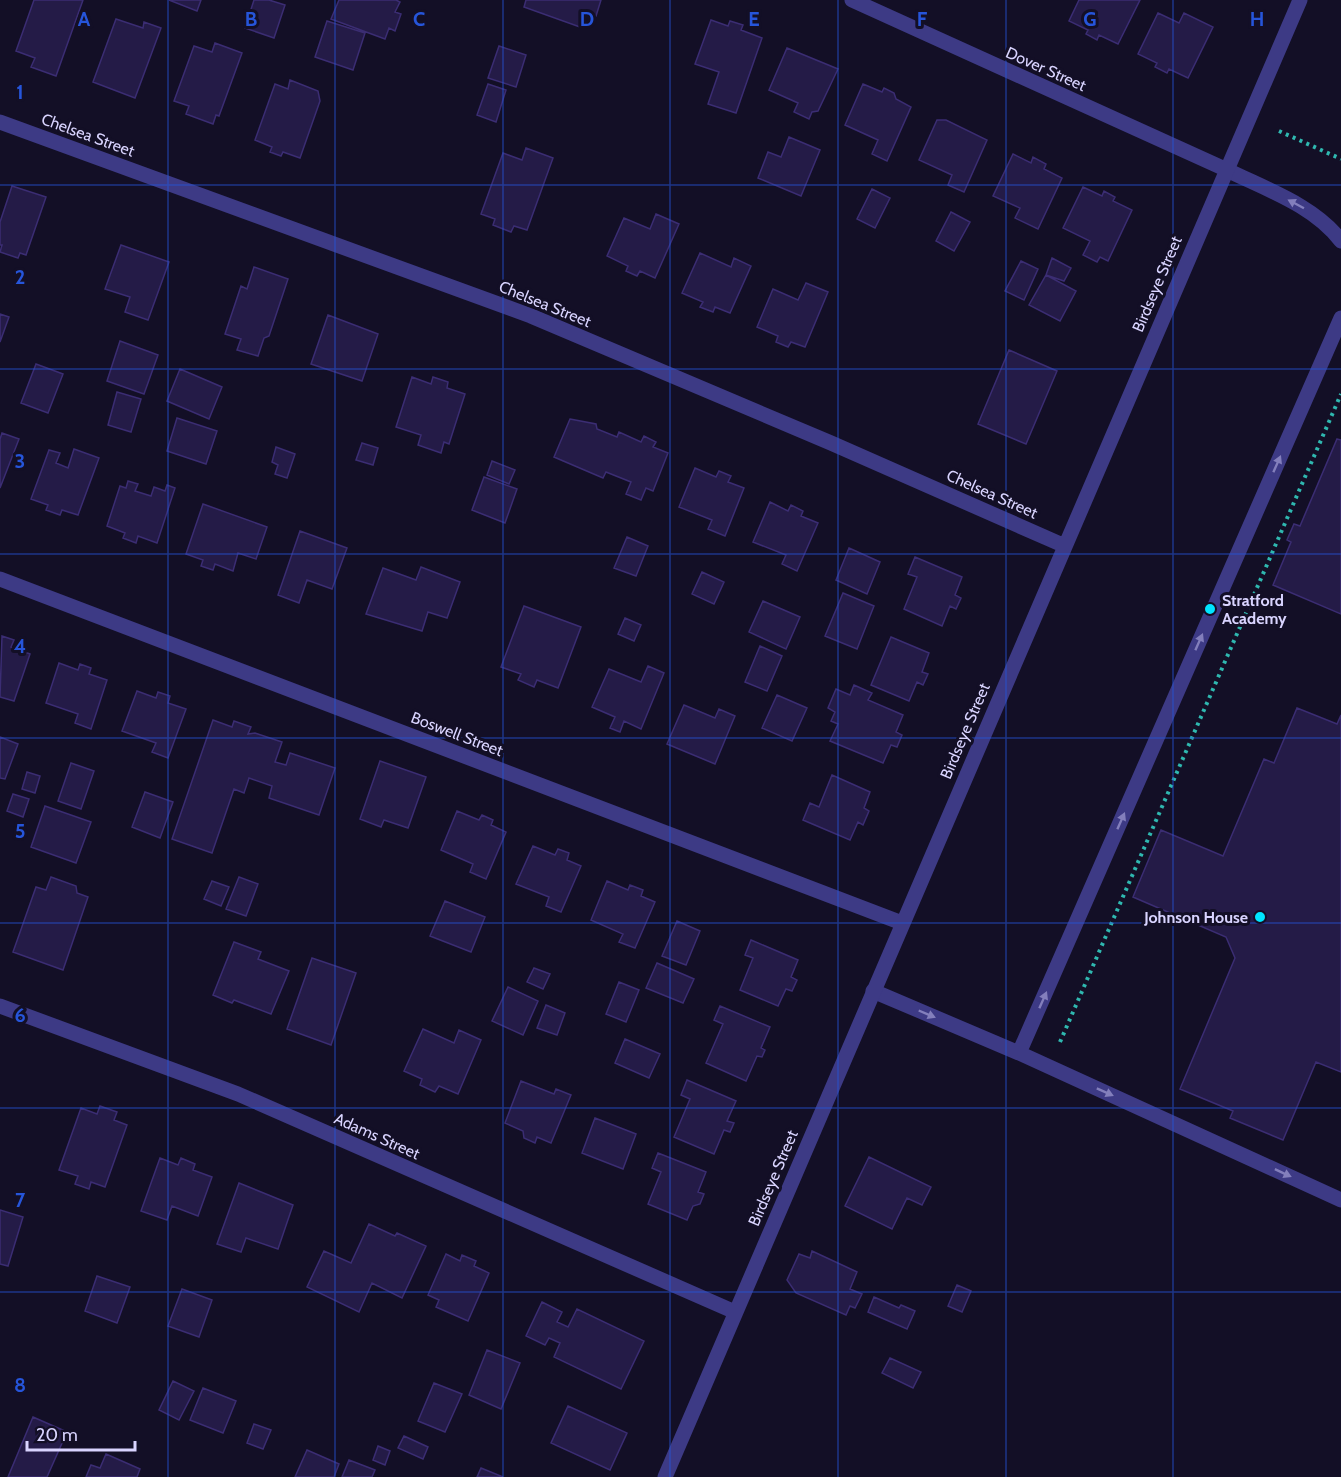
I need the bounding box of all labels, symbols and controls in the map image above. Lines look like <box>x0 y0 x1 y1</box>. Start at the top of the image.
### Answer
text: A <box>78 7 91 31</box>
text: B <box>245 7 257 31</box>
text: C <box>413 7 425 31</box>
text: D <box>580 7 594 31</box>
text: E <box>748 7 760 31</box>
text: F <box>917 7 928 31</box>
text: G <box>1083 7 1097 31</box>
text: H <box>1250 7 1264 31</box>
street label: Dover Street <box>1003 43 1090 95</box>
text: 1 <box>16 80 24 104</box>
street label: Chelsea Street <box>39 109 138 161</box>
one-way arrow <box>1287 199 1304 209</box>
street label: Birdseye Street <box>1128 233 1186 335</box>
text: 2 <box>15 265 25 289</box>
street label: Chelsea Street <box>496 277 594 331</box>
text: 3 <box>15 449 25 473</box>
one-way arrow <box>1272 454 1282 472</box>
street label: Chelsea Street <box>944 465 1041 523</box>
place label: Stratford Academy <box>1222 591 1287 628</box>
marker: Stratford Academy <box>1203 602 1217 616</box>
one-way arrow <box>1194 633 1204 651</box>
text: 4 <box>14 634 26 658</box>
street label: Birdseye Street <box>936 680 994 782</box>
street label: Boswell Street <box>408 708 506 760</box>
one-way arrow <box>1117 812 1126 830</box>
text: 5 <box>15 819 25 843</box>
place label: Johnson House <box>1143 908 1248 927</box>
marker: Johnson House <box>1253 910 1267 924</box>
one-way arrow <box>1038 990 1048 1008</box>
text: 6 <box>14 1003 26 1027</box>
one-way arrow <box>918 1009 936 1019</box>
one-way arrow <box>1097 1087 1115 1097</box>
street label: Adams Street <box>331 1109 423 1164</box>
street label: Birdseye Street <box>744 1127 802 1229</box>
one-way arrow <box>1274 1168 1291 1177</box>
text: 7 <box>15 1188 26 1212</box>
text: 8 <box>14 1373 26 1397</box>
scale bar <box>27 1414 135 1452</box>
text: 20 m <box>36 1424 78 1446</box>

